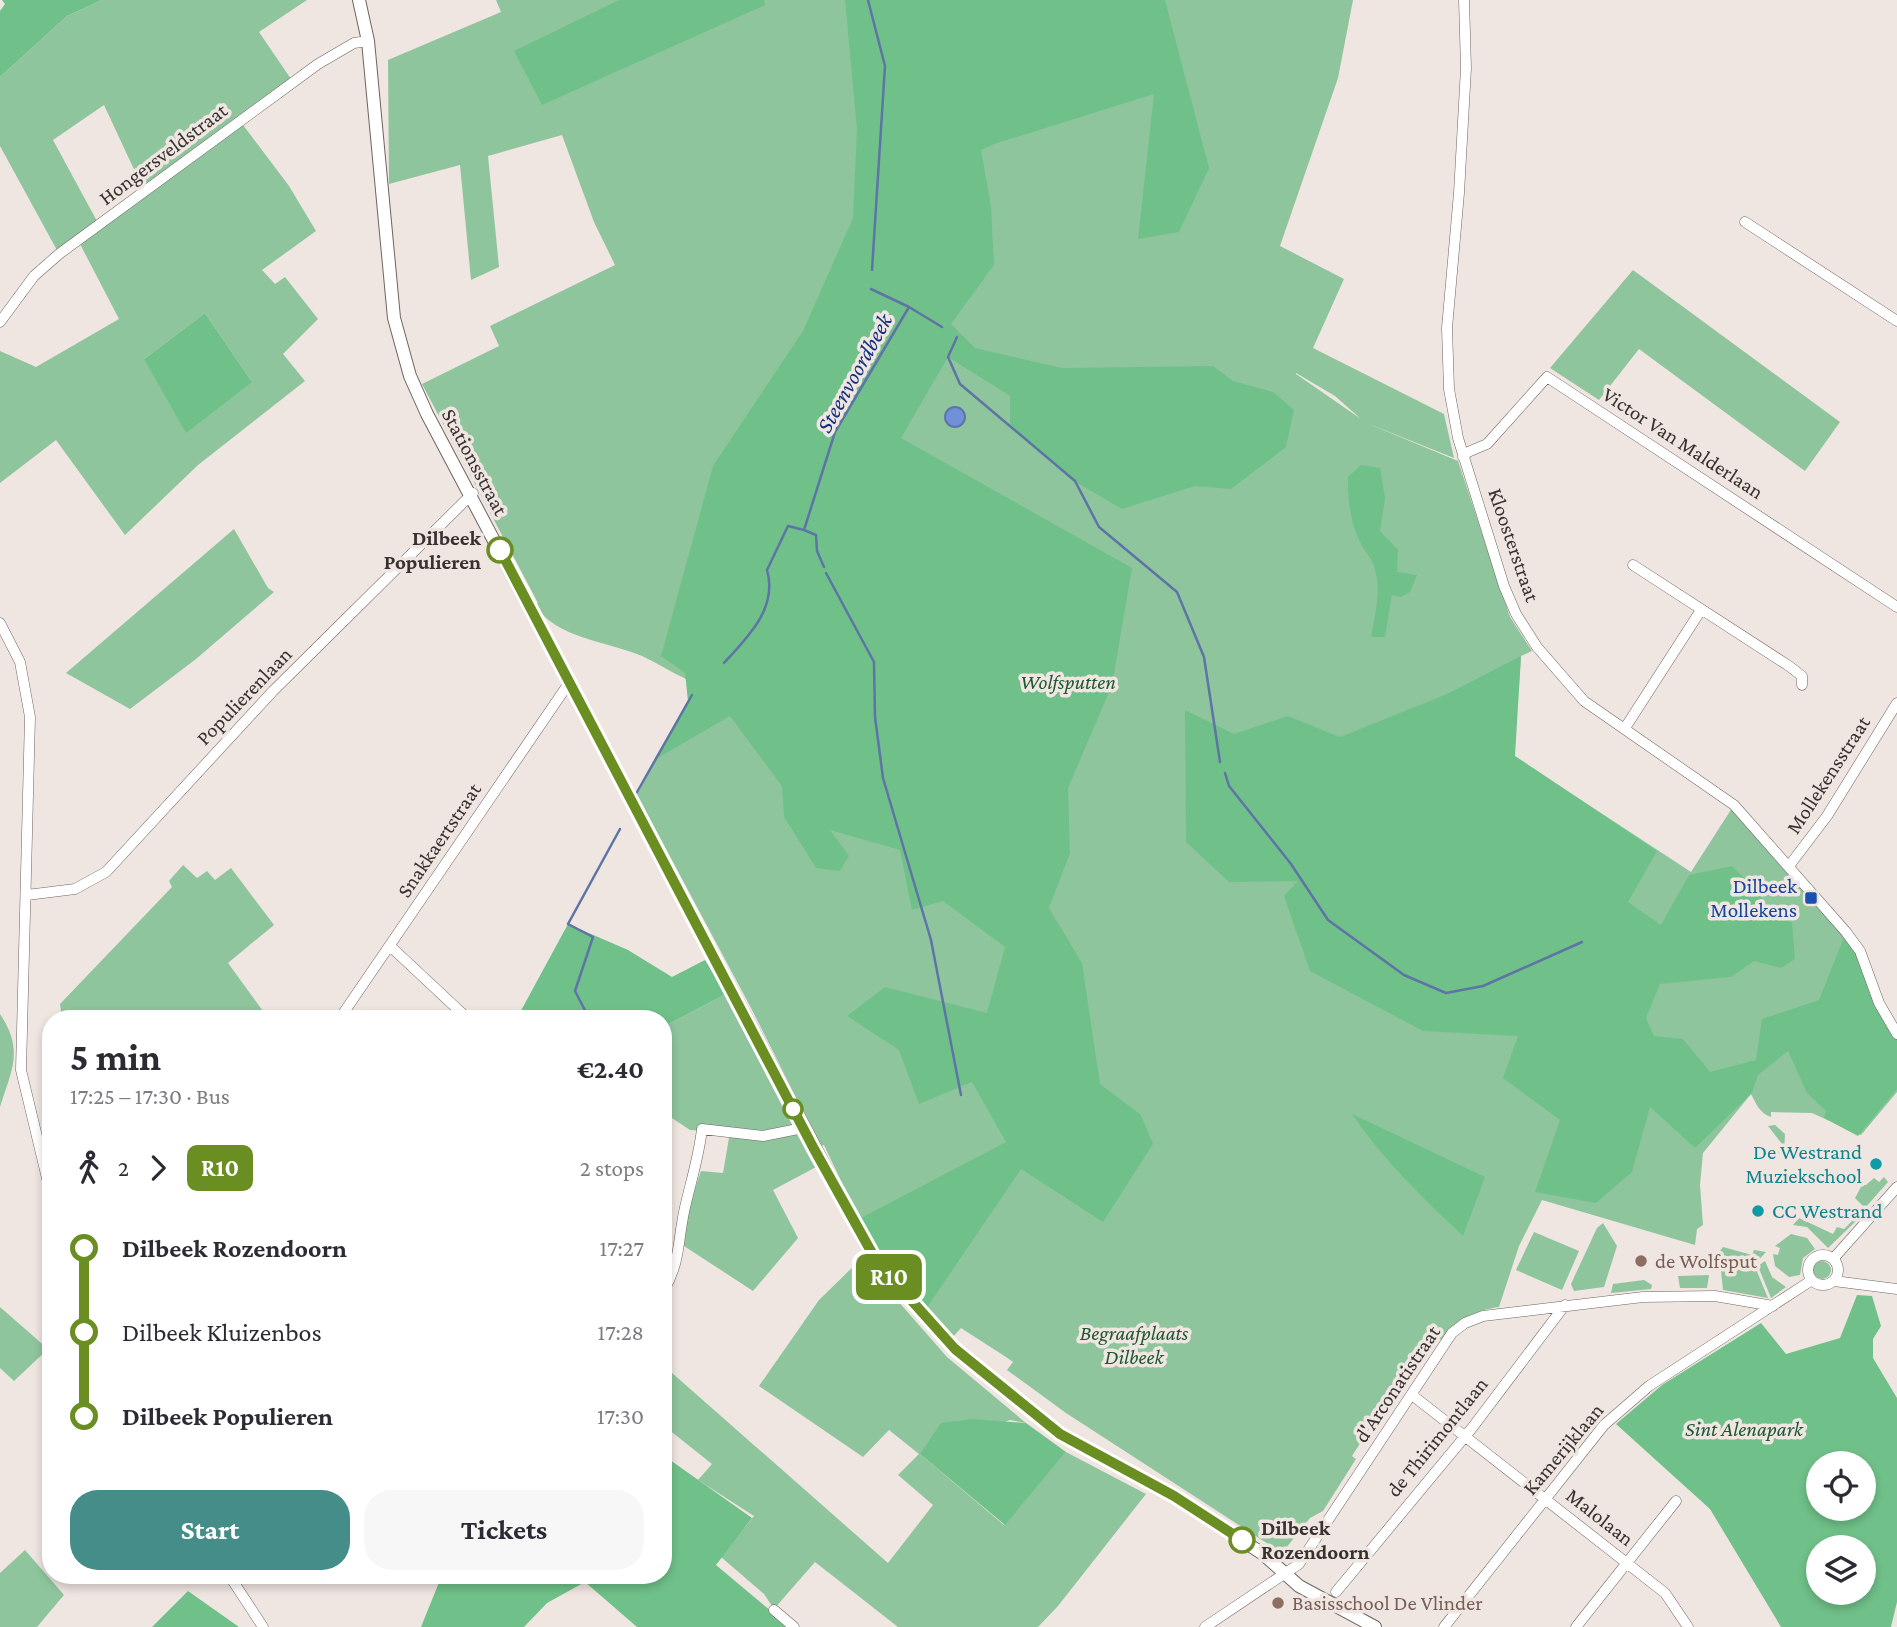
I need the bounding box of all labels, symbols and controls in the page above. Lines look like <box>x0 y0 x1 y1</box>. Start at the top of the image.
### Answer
street label: Hongersveldstraat <box>94 97 233 210</box>
water label: Steenvoordbeek <box>811 308 898 437</box>
street label: Victor Van Malderlaan <box>1598 382 1768 504</box>
street label: Stationsstraat <box>437 405 514 520</box>
street label: Kloosterstraat <box>1483 485 1545 606</box>
place label: Dilbeek Populieren <box>384 526 482 574</box>
marker: Dilbeek Populieren <box>487 537 513 563</box>
street label: Populierenlaan <box>191 642 297 750</box>
park label: Wolfsputten <box>1020 670 1116 694</box>
street label: Mollekensstraat <box>1781 711 1876 838</box>
street label: Snakkaertstraat <box>392 777 487 902</box>
place label: Dilbeek Mollekens <box>1710 874 1797 922</box>
marker: Dilbeek Mollekens <box>1803 890 1819 906</box>
text: 5 min <box>70 1036 161 1078</box>
text: €2.40 <box>577 1055 644 1084</box>
text: 17:25 – 17:30 · Bus <box>70 1083 230 1109</box>
unlabelled marker <box>783 1099 803 1119</box>
place label: De Westrand Muziekschool <box>1745 1140 1862 1188</box>
icon: walk <box>70 1149 108 1187</box>
icon: forward <box>139 1149 177 1187</box>
text: R10 <box>201 1154 239 1181</box>
text: 2 <box>118 1155 129 1181</box>
text: 2 stops <box>580 1155 644 1181</box>
marker: De Westrand Muziekschool <box>1868 1156 1884 1172</box>
place label: CC Westrand <box>1772 1199 1883 1223</box>
marker: CC Westrand <box>1750 1203 1766 1219</box>
text: Dilbeek Rozendoorn <box>122 1234 347 1263</box>
text: 17:27 <box>600 1235 644 1261</box>
place label: de Wolfsput <box>1655 1249 1758 1273</box>
marker: de Wolfsput <box>1633 1253 1649 1269</box>
line badge: R10 <box>849 1254 929 1300</box>
text: R10 <box>870 1263 908 1290</box>
text: Dilbeek Kluizenbos <box>122 1318 322 1347</box>
text: 17:28 <box>598 1319 644 1345</box>
street label: d'Arconatistraat <box>1349 1320 1446 1447</box>
park label: Begraafplaats Dilbeek <box>1080 1321 1189 1369</box>
street label: de Thirimontlaan <box>1381 1372 1493 1502</box>
street label: Kamerijklaan <box>1518 1398 1608 1500</box>
text: Dilbeek Populieren <box>122 1402 333 1431</box>
text: 17:30 <box>597 1403 644 1429</box>
park label: Sint Alenapark <box>1685 1417 1804 1441</box>
map controls <box>1806 1451 1876 1605</box>
button: locate <box>1806 1451 1876 1521</box>
street label: Malolaan <box>1561 1483 1639 1551</box>
button: Start <box>70 1490 350 1570</box>
button: Tickets <box>364 1490 644 1570</box>
place label: Dilbeek Rozendoorn <box>1261 1516 1370 1564</box>
marker: Dilbeek Rozendoorn <box>1229 1527 1255 1553</box>
button: layers <box>1806 1535 1876 1605</box>
place label: Basisschool De Vlinder <box>1292 1591 1483 1615</box>
marker: Basisschool De Vlinder <box>1270 1595 1286 1611</box>

